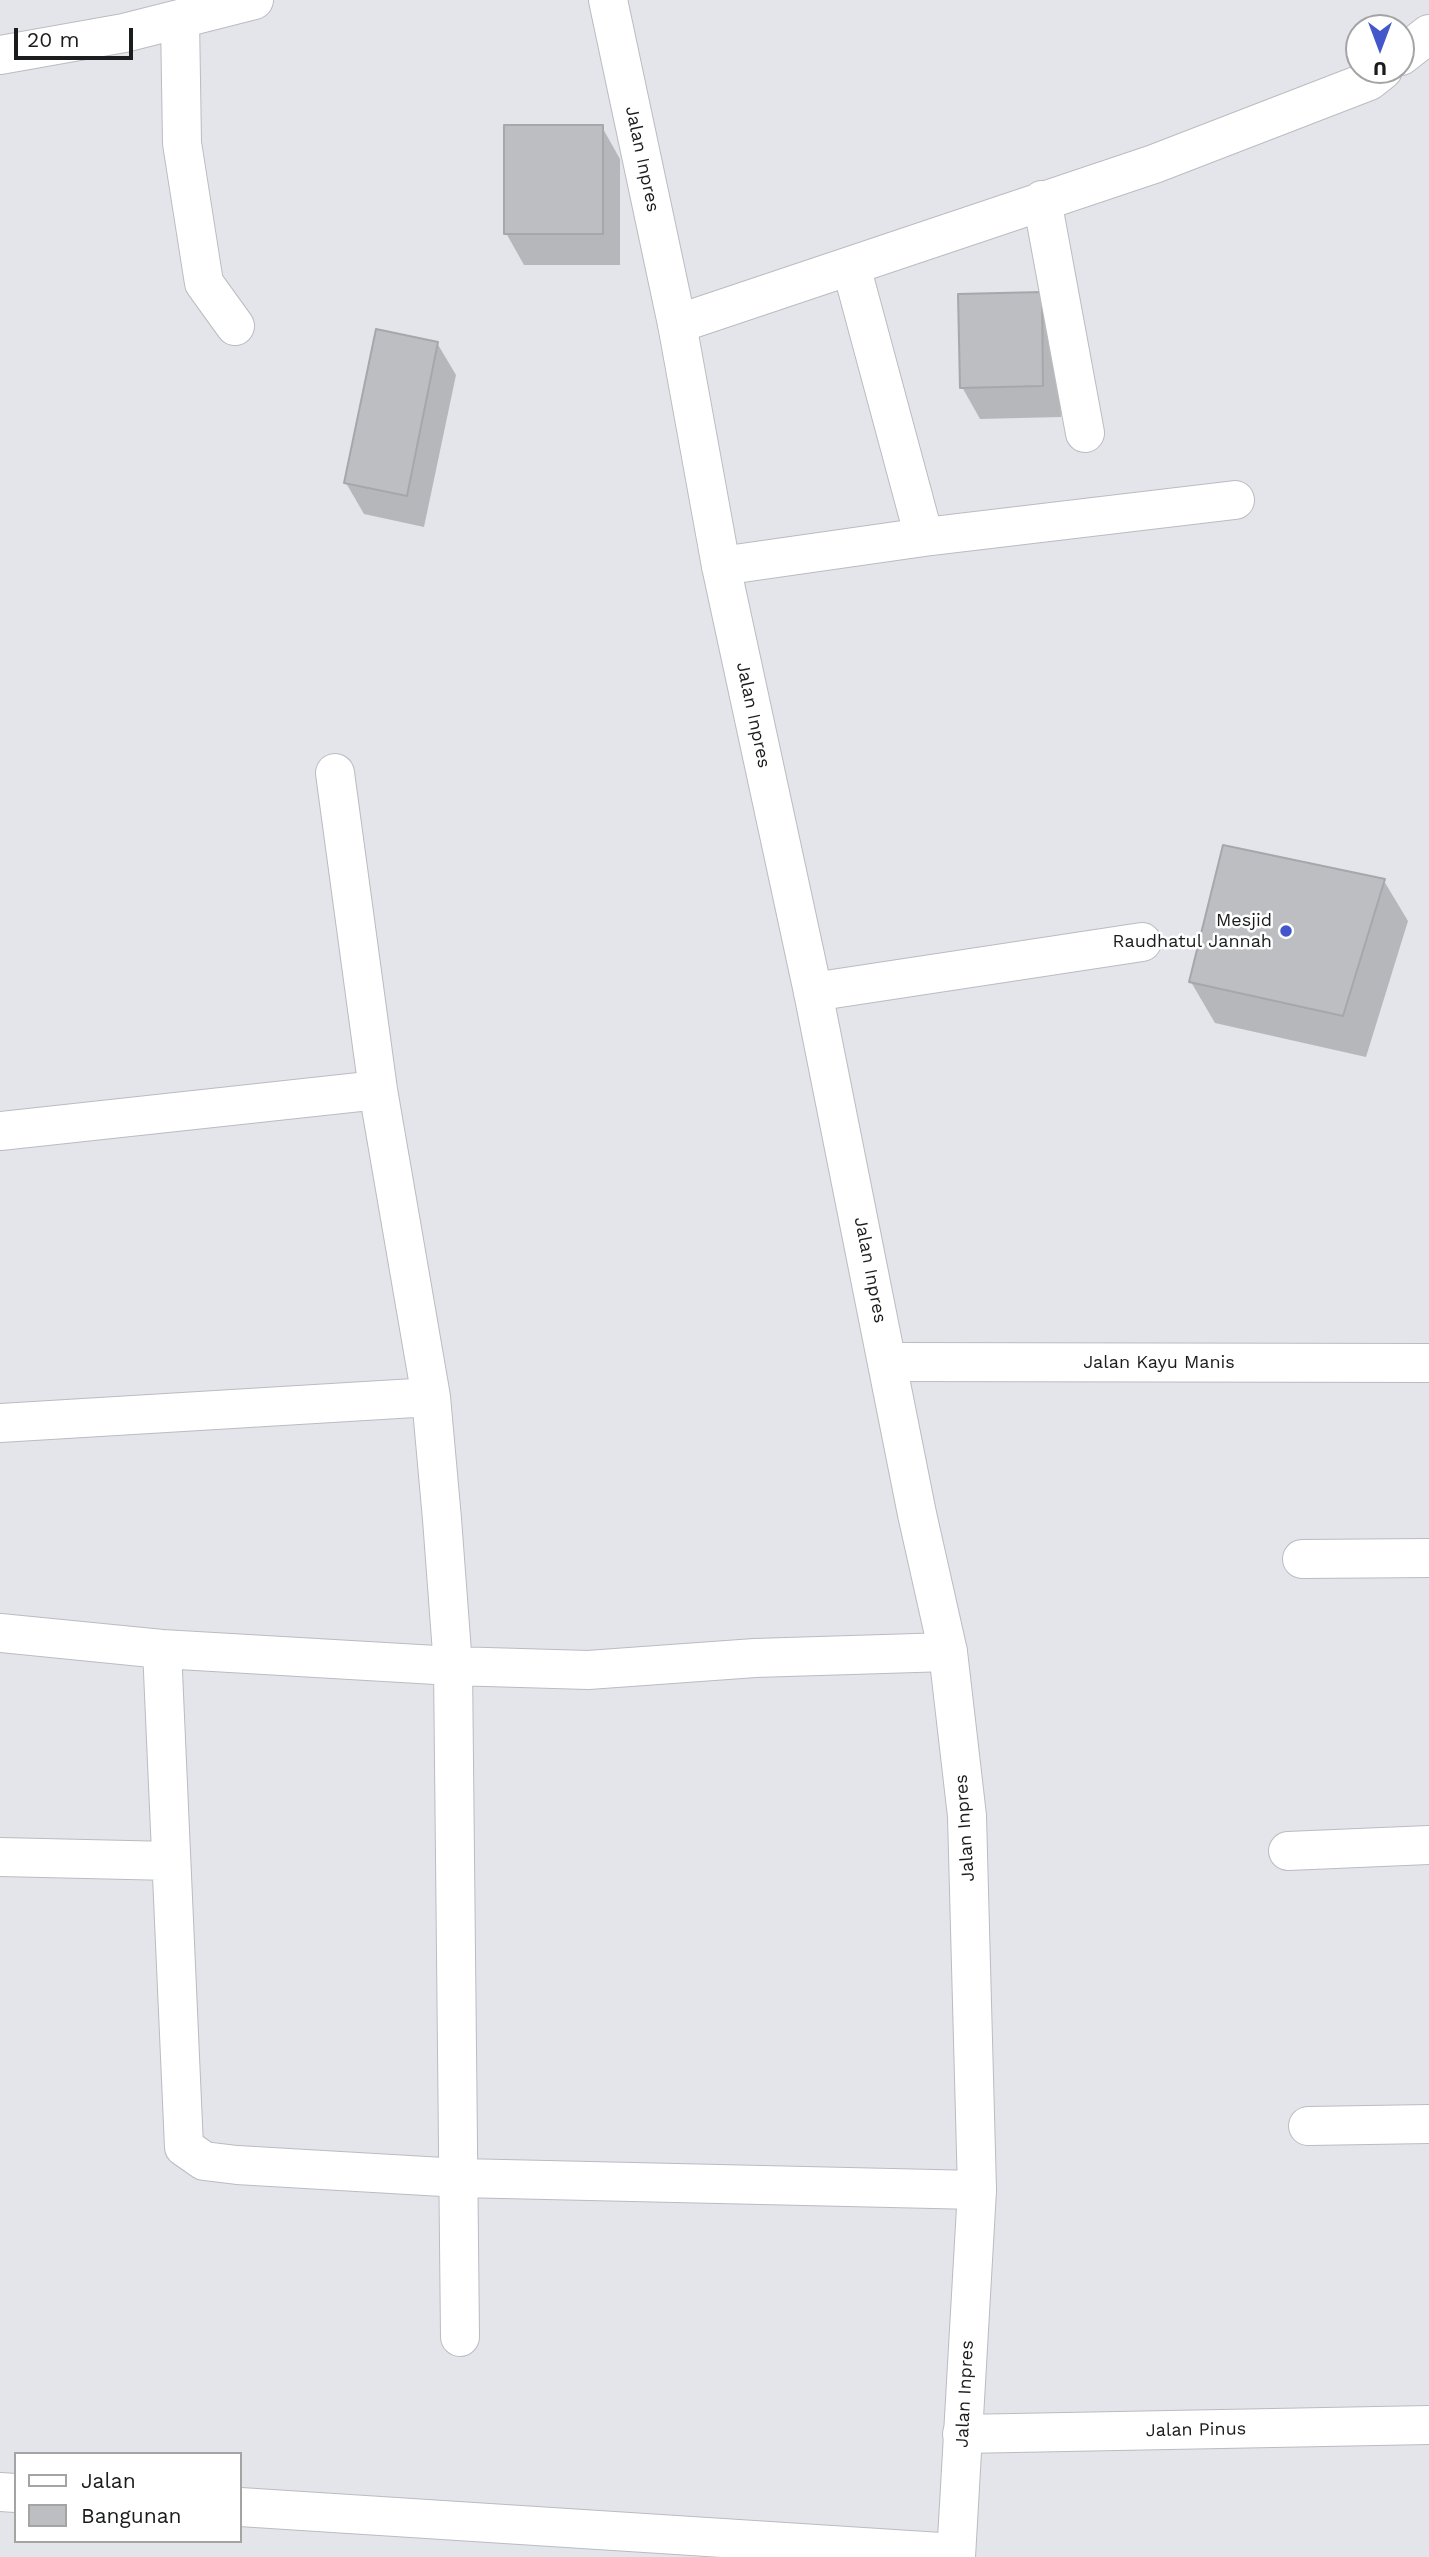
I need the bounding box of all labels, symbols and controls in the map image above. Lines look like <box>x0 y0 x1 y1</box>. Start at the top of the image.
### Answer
scale bar <box>18 14 136 58</box>
north arrow <box>1345 14 1415 84</box>
text: 20 m <box>27 27 79 52</box>
text: U <box>1373 57 1387 80</box>
street label: Jalan Inpres <box>620 104 664 214</box>
street label: Jalan Inpres <box>731 660 775 770</box>
place label: Mesjid Raudhatul Jannah <box>1113 910 1272 953</box>
marker: Mesjid Raudhatul Jannah <box>1278 923 1294 939</box>
street label: Jalan Inpres <box>849 1215 891 1325</box>
street label: Jalan Kayu Manis <box>1083 1352 1235 1374</box>
street label: Jalan Inpres <box>950 1774 980 1882</box>
street label: Jalan Inpres <box>951 2340 979 2448</box>
street label: Jalan Pinus <box>1146 2418 1246 2442</box>
legend <box>14 2452 242 2543</box>
text: Jalan <box>81 2468 136 2493</box>
text: Bangunan <box>81 2503 182 2528</box>

